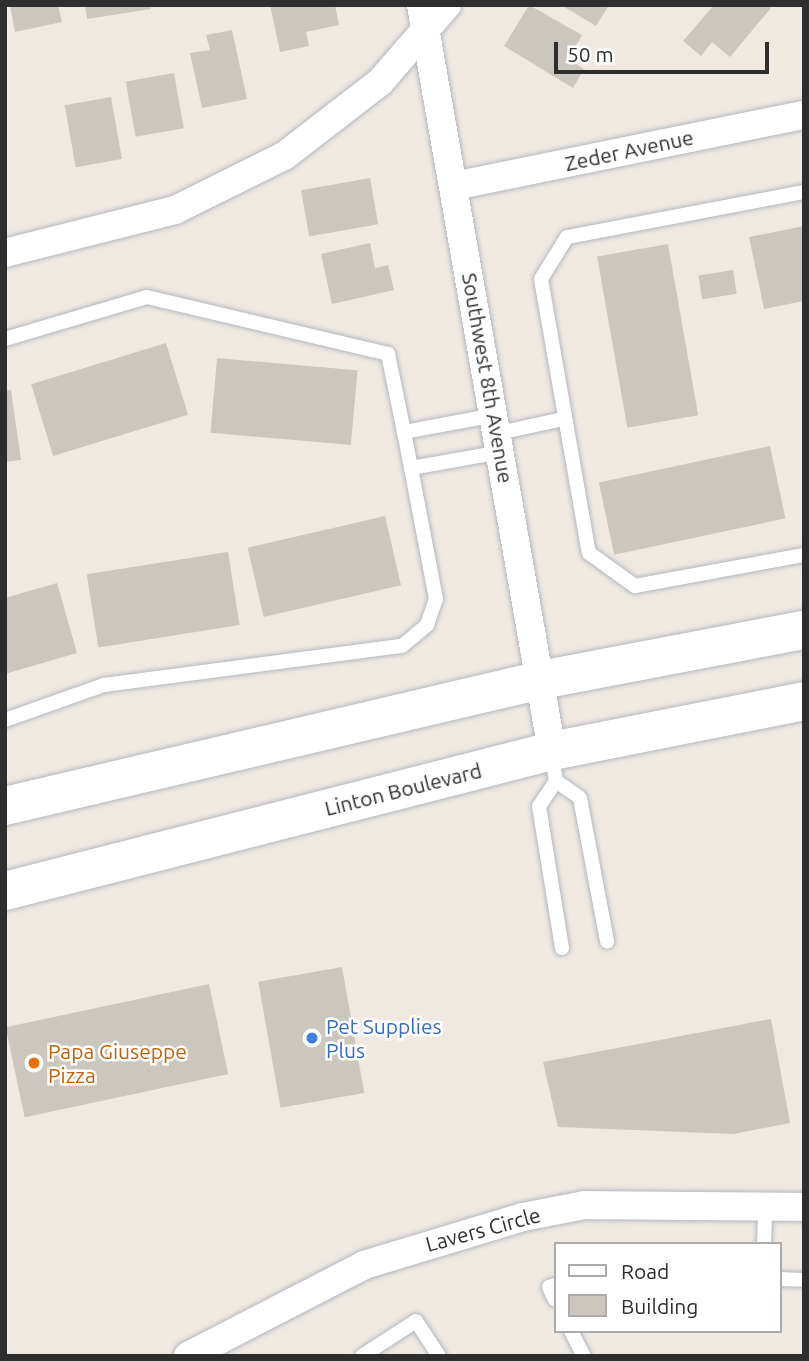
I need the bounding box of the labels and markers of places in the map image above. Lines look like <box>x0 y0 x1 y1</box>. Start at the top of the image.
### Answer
place label: Pet Supplies Plus <box>326 1013 442 1063</box>
marker: Pet Supplies Plus <box>304 1030 320 1046</box>
place label: Papa Giuseppe Pizza <box>48 1038 187 1088</box>
marker: Papa Giuseppe Pizza <box>26 1055 42 1071</box>

